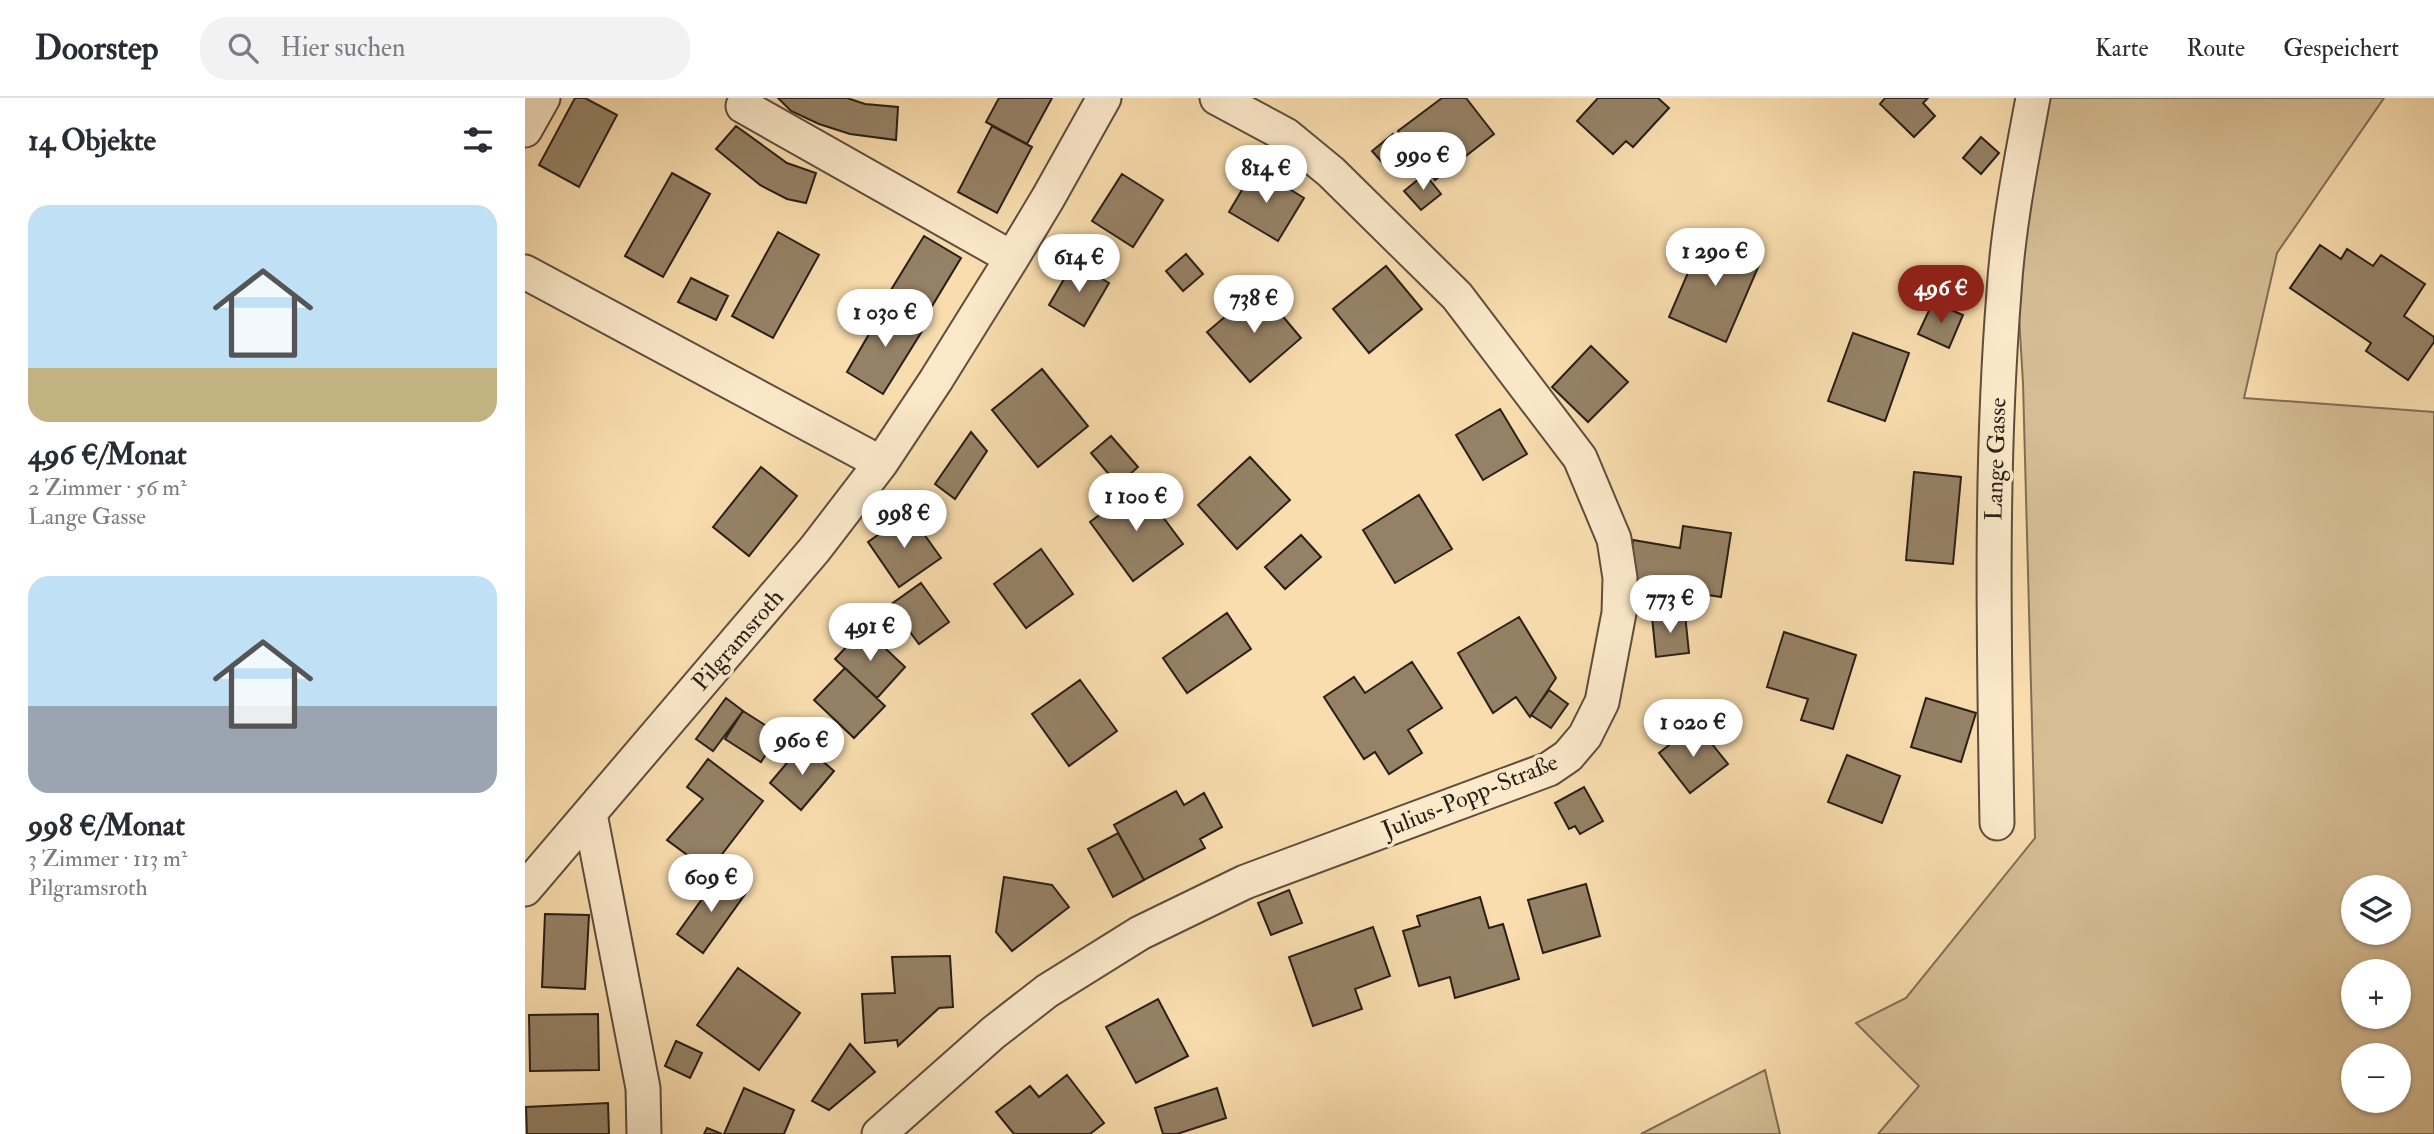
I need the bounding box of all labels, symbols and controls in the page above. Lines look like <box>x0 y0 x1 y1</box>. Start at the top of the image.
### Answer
search box <box>200 17 690 80</box>
text: Doorstep <box>35 28 158 69</box>
icon: search <box>224 29 262 67</box>
text: Hier suchen <box>280 32 405 64</box>
text: Karte <box>2095 33 2148 64</box>
text: Route <box>2186 33 2245 64</box>
text: Gespeichert <box>2283 33 2399 64</box>
icon: filters <box>459 121 497 159</box>
text: 14 Objekte <box>28 122 156 159</box>
pin: 990 € <box>1374 132 1472 192</box>
text: 990 € <box>1396 140 1450 169</box>
pin: 814 € <box>1217 146 1315 205</box>
text: 814 € <box>1241 153 1291 182</box>
pin: 1 290 € <box>1650 228 1780 288</box>
pin: 614 € <box>1030 234 1128 294</box>
text: 1 290 € <box>1682 236 1748 265</box>
text: 614 € <box>1054 242 1104 271</box>
icon: home <box>200 250 326 376</box>
pin: 496 € <box>1892 266 1990 325</box>
text: 496 € <box>1914 273 1968 302</box>
pin: 738 € <box>1205 275 1303 335</box>
text: 738 € <box>1230 283 1278 312</box>
pin: 1 030 € <box>820 289 950 349</box>
text: 1 030 € <box>853 297 917 326</box>
street label: Lange Gasse <box>1978 397 2014 521</box>
text: 496 €/Monat <box>28 436 187 473</box>
text: 2 Zimmer · 56 m² <box>28 473 187 502</box>
pin: 1 100 € <box>1071 474 1201 533</box>
text: 1 100 € <box>1104 481 1168 510</box>
pin: 998 € <box>855 490 953 550</box>
text: 998 € <box>878 498 930 527</box>
text: Lange Gasse <box>28 502 146 531</box>
pin: 773 € <box>1621 575 1719 635</box>
street label: Pilgramsroth <box>685 582 791 697</box>
text: 773 € <box>1646 583 1694 612</box>
pin: 491 € <box>821 603 919 663</box>
text: 491 € <box>845 611 895 640</box>
icon: home <box>200 621 326 747</box>
pin: 1 020 € <box>1628 700 1758 759</box>
text: 1 020 € <box>1660 707 1726 736</box>
pin: 960 € <box>753 718 851 777</box>
text: 960 € <box>775 725 829 754</box>
street label: Julius-Popp-Straße <box>1377 747 1563 846</box>
text: 998 €/Monat <box>28 807 185 844</box>
text: 3 Zimmer · 113 m² <box>28 844 187 873</box>
pin: 609 € <box>662 854 760 914</box>
text: 609 € <box>684 862 738 891</box>
text: Pilgramsroth <box>28 873 148 902</box>
map controls <box>2341 875 2411 1113</box>
button: layers <box>2341 875 2411 945</box>
button: + <box>2341 959 2411 1029</box>
button: − <box>2341 1043 2411 1113</box>

